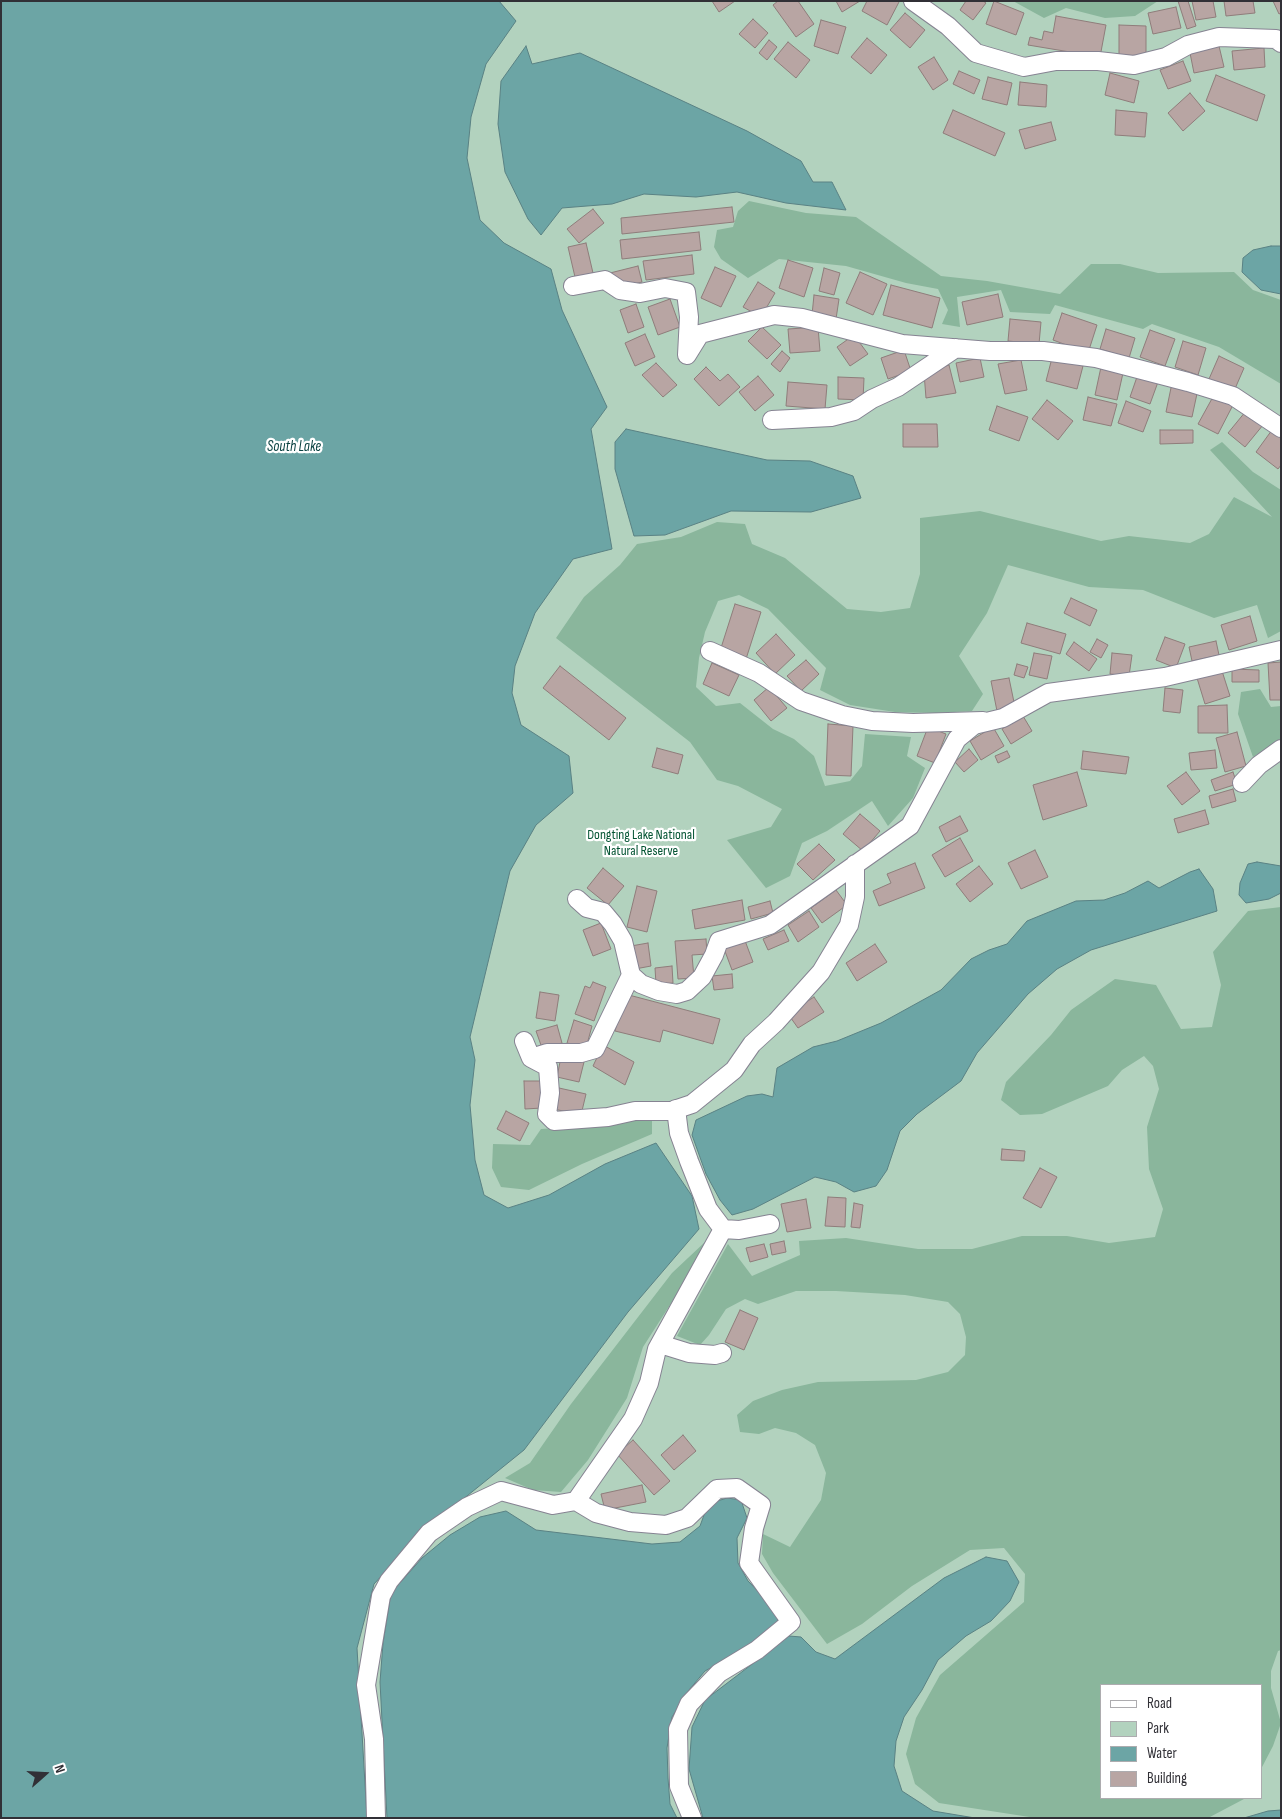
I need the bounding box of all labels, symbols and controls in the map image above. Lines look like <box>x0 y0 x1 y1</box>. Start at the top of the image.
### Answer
water label: South Lake <box>267 438 321 456</box>
park label: Dongting Lake National Natural Reserve <box>587 827 695 860</box>
legend <box>1100 1684 1262 1799</box>
text: Road <box>1147 1694 1172 1713</box>
text: Park <box>1147 1719 1169 1738</box>
text: Water <box>1147 1744 1177 1763</box>
north arrow <box>20 1749 70 1799</box>
text: N <box>50 1763 69 1775</box>
text: Building <box>1147 1769 1187 1788</box>

